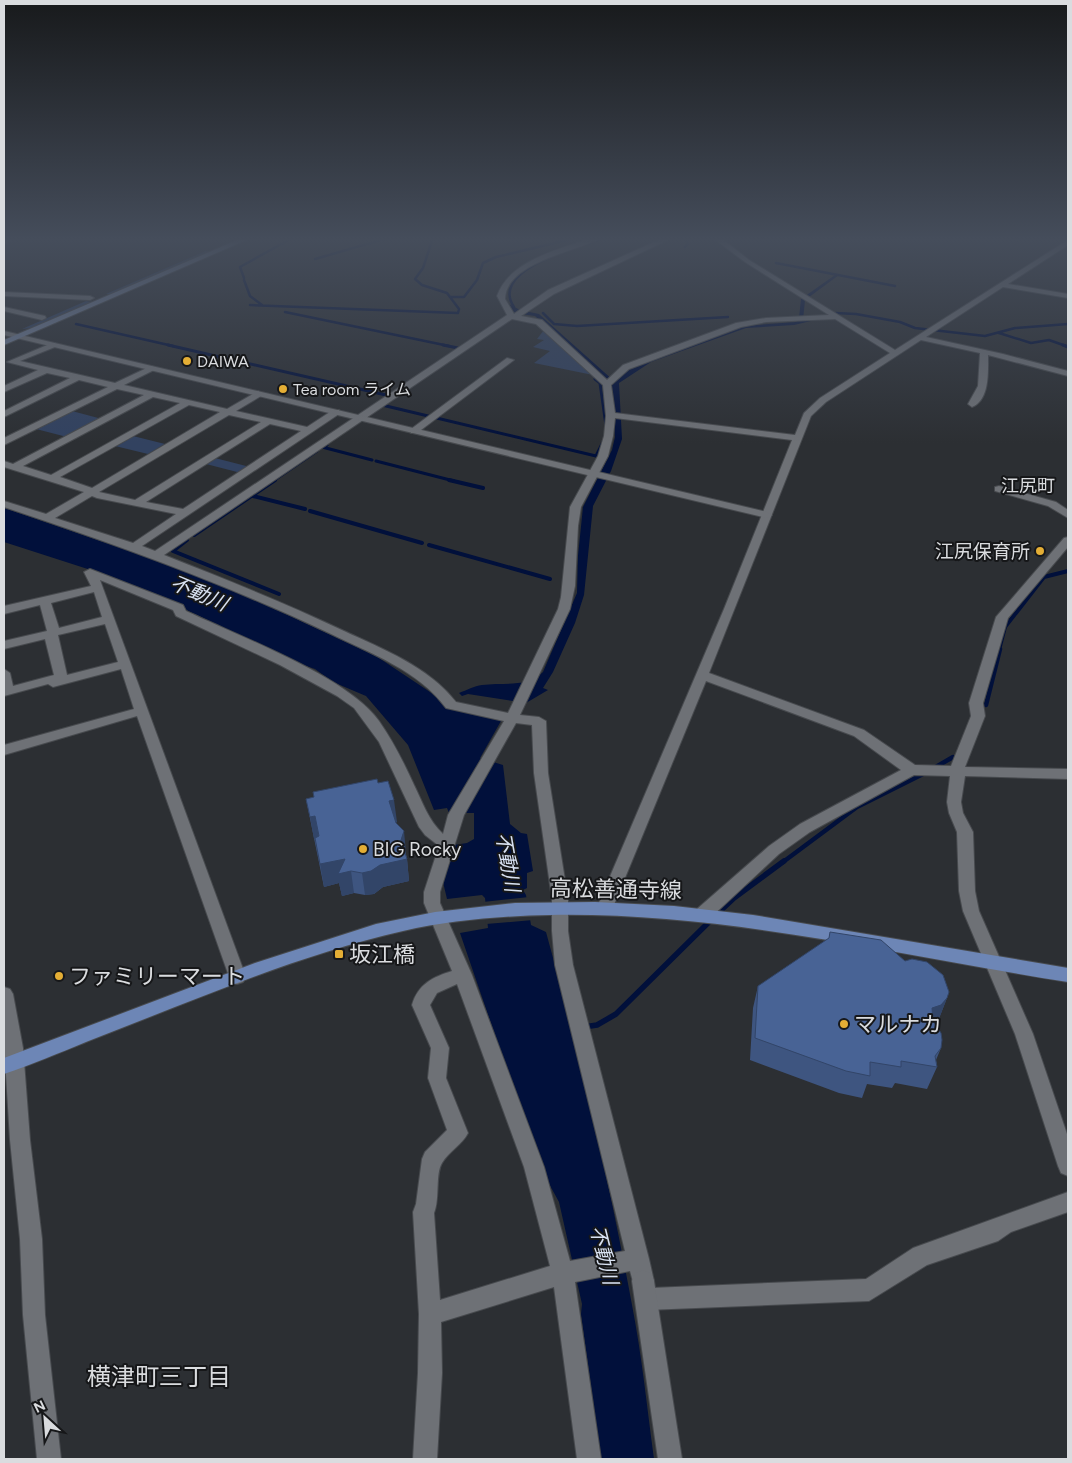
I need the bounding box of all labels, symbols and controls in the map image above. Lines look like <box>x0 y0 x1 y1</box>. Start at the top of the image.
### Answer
place label: DAIWA <box>197 352 249 371</box>
marker: DAIWA <box>181 355 193 367</box>
place label: Tea room ライム <box>293 380 411 399</box>
marker: Tea room ライム <box>277 383 289 395</box>
district label: 江尻町 <box>1001 475 1055 497</box>
place label: 江尻保育所 <box>935 540 1030 563</box>
marker: 江尻保育所 <box>1034 545 1046 557</box>
water label: 不動川 <box>167 570 233 617</box>
water label: 不動川 <box>491 830 525 896</box>
place label: BIG Rocky <box>373 838 461 861</box>
marker: BIG Rocky <box>357 843 369 855</box>
street label: 高松善通寺線 <box>550 875 682 904</box>
place label: 坂江橋 <box>349 941 415 968</box>
marker: 坂江橋 <box>333 948 345 960</box>
place label: ファミリーマート <box>69 963 245 990</box>
marker: ファミリーマート <box>53 970 65 982</box>
place label: マルナカ <box>854 1011 942 1038</box>
marker: マルナカ <box>838 1018 850 1030</box>
water label: 不動川 <box>585 1223 623 1289</box>
district label: 横津町三丁目 <box>87 1362 231 1391</box>
north arrow <box>20 1393 70 1443</box>
text: N <box>31 1397 48 1417</box>

